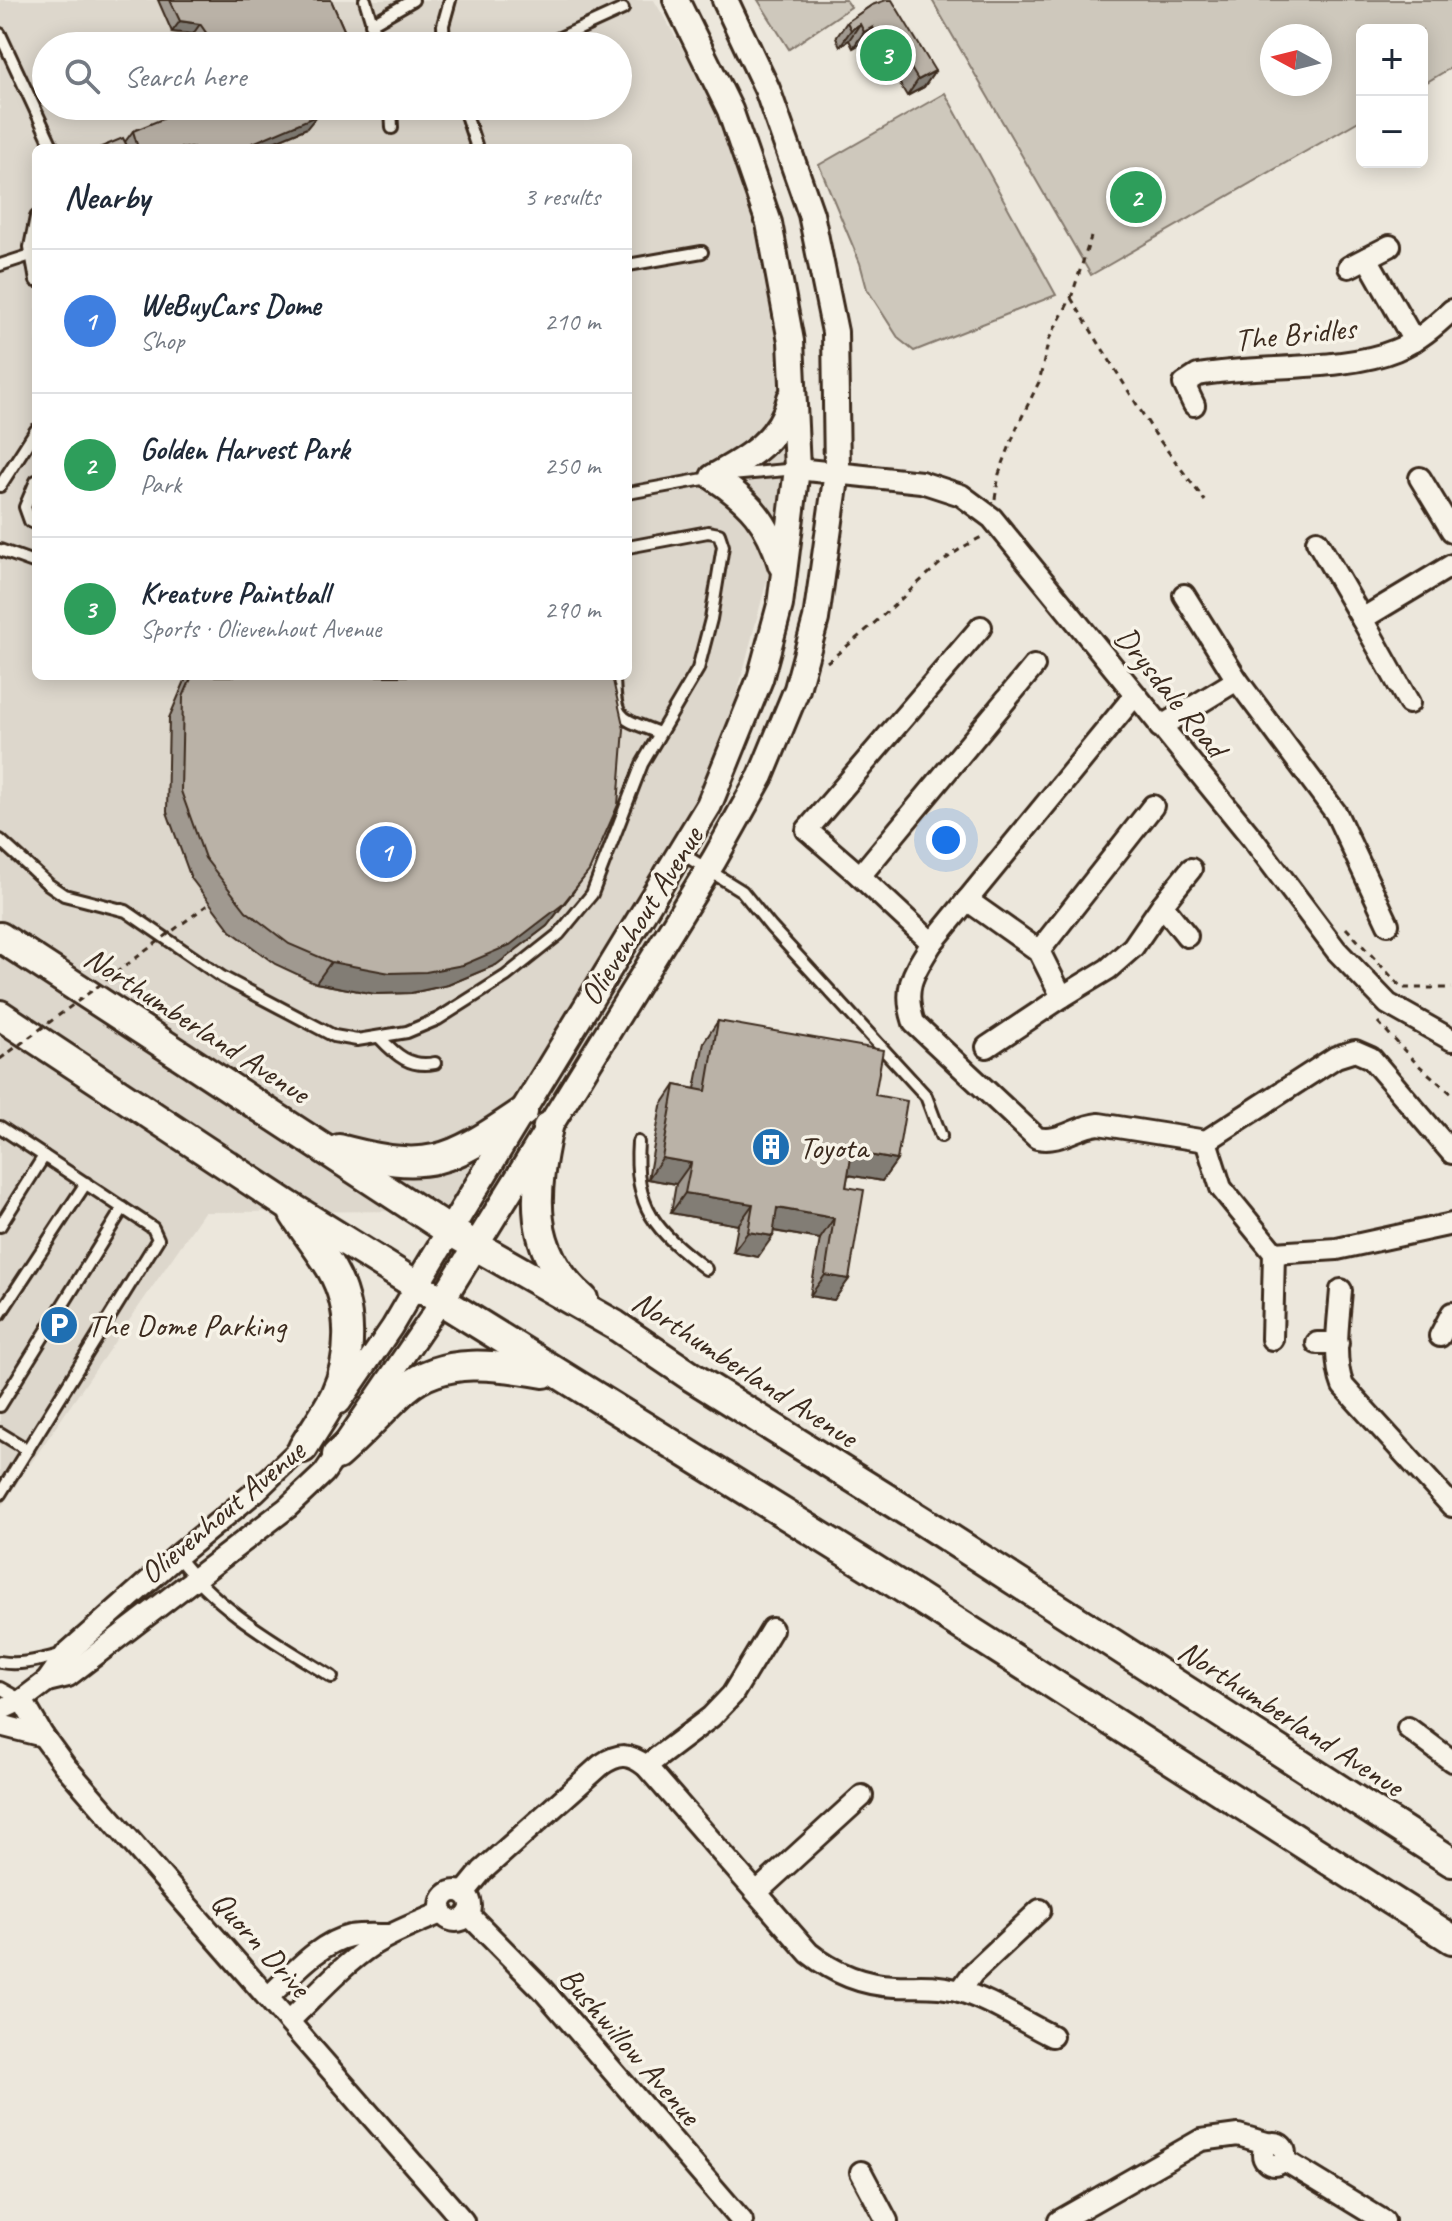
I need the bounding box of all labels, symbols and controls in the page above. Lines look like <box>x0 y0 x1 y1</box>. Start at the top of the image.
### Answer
north arrow <box>1260 24 1332 96</box>
map controls <box>1356 24 1428 168</box>
button: + <box>1356 24 1428 96</box>
pin: 3 <box>860 25 912 85</box>
search box <box>32 32 632 120</box>
icon: search <box>60 54 104 98</box>
text: Search here <box>124 57 246 95</box>
button: − <box>1356 96 1428 168</box>
pin: 2 <box>1110 167 1162 227</box>
text: Nearby <box>64 175 150 218</box>
text: 3 results <box>524 180 600 213</box>
text: WeBuyCars Dome <box>140 286 321 324</box>
text: 1 <box>84 305 96 338</box>
text: 210 m <box>544 305 600 338</box>
street label: The Bridles <box>1232 307 1360 361</box>
text: Shop <box>140 324 184 357</box>
text: Golden Harvest Park <box>140 430 349 468</box>
text: 2 <box>84 449 96 482</box>
text: 250 m <box>544 449 600 482</box>
text: Park <box>140 468 181 501</box>
text: Kreature Paintball <box>140 574 329 612</box>
text: 3 <box>84 593 96 626</box>
text: 290 m <box>544 593 600 626</box>
text: Sports · Olievenhout Avenue <box>140 612 381 645</box>
street label: Drysdale Road <box>1106 618 1239 769</box>
street label: Olievenhout Avenue <box>570 817 714 1013</box>
your location <box>926 820 966 860</box>
pin: 1 <box>360 822 412 882</box>
street label: Northumberland Avenue <box>77 937 320 1115</box>
building icon: Toyota <box>750 1126 792 1168</box>
place label: Toyota <box>799 1127 871 1168</box>
street label: Northumberland Avenue <box>625 1281 868 1459</box>
parking icon: The Dome Parking <box>38 1304 80 1346</box>
place label: The Dome Parking <box>87 1305 288 1346</box>
street label: Olievenhout Avenue <box>131 1429 315 1593</box>
street label: Northumberland Avenue <box>1171 1630 1414 1808</box>
street label: Quorn Drive <box>202 1882 321 2008</box>
street label: Bushwillow Avenue <box>550 1958 712 2136</box>

